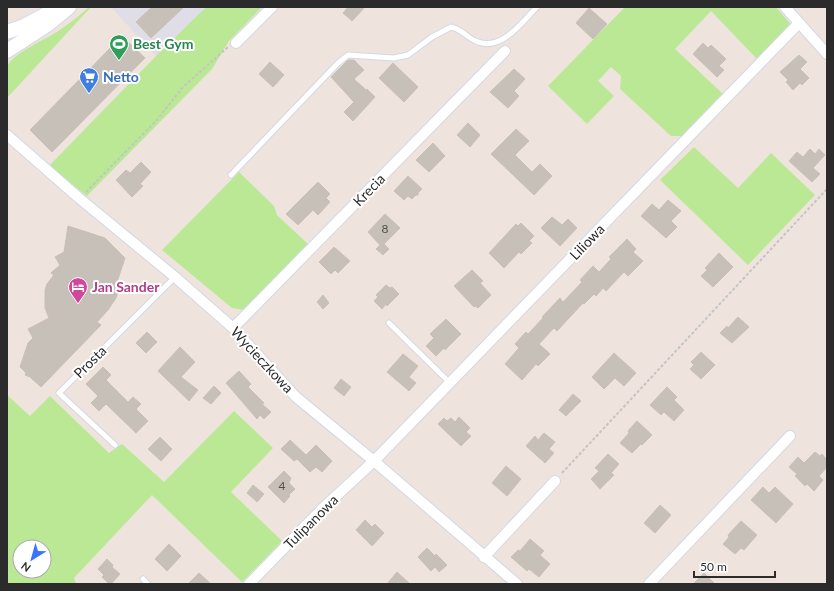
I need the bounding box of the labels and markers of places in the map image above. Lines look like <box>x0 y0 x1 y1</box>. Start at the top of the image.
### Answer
sports icon: Best Gym <box>108 33 130 61</box>
place label: Best Gym <box>133 35 193 52</box>
supermarket icon: Netto <box>78 66 100 94</box>
place label: Netto <box>103 68 139 85</box>
hotel icon: Jan Sander <box>67 276 89 304</box>
place label: Jan Sander <box>92 278 160 295</box>

